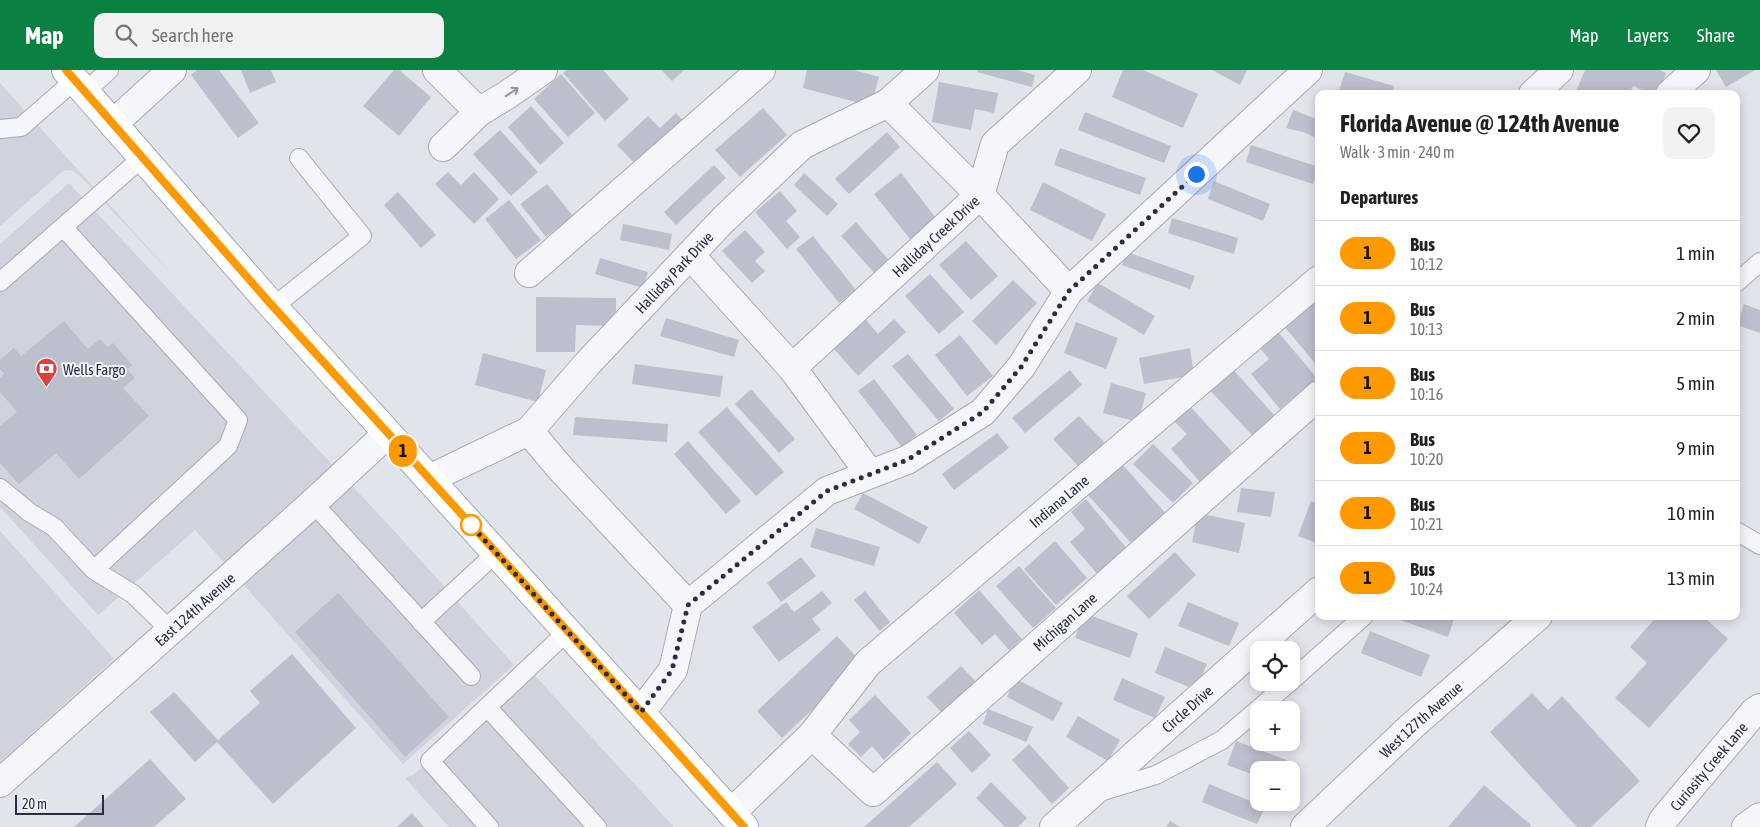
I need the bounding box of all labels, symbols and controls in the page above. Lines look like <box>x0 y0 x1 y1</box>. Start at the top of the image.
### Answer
search box <box>94 13 444 58</box>
icon: search <box>112 21 140 49</box>
text: Map <box>25 22 64 49</box>
text: Search here <box>152 24 234 46</box>
text: Map <box>1569 25 1598 46</box>
text: Layers <box>1626 25 1669 46</box>
text: Share <box>1697 25 1735 46</box>
one-way arrow <box>504 87 518 97</box>
button: heart <box>1663 107 1715 159</box>
text: Florida Avenue @ 124th Avenue <box>1340 110 1619 137</box>
text: Walk · 3 min · 240 m <box>1340 143 1454 161</box>
your location <box>1184 162 1209 187</box>
text: Departures <box>1340 186 1418 208</box>
street label: Halliday Creek Drive <box>889 192 983 280</box>
street label: Halliday Park Drive <box>631 228 716 316</box>
text: Bus <box>1410 233 1435 255</box>
text: 1 <box>1363 242 1372 263</box>
text: 1 min <box>1676 242 1715 264</box>
text: 10:12 <box>1410 255 1443 273</box>
text: Bus <box>1410 298 1435 320</box>
text: 1 <box>1363 307 1372 328</box>
text: 2 min <box>1676 307 1715 329</box>
text: 10:13 <box>1410 320 1443 338</box>
bank icon: Wells Fargo <box>35 357 59 388</box>
place label: Wells Fargo <box>63 361 125 378</box>
text: Bus <box>1410 363 1435 385</box>
text: 1 <box>1363 372 1372 393</box>
text: 5 min <box>1676 372 1715 394</box>
text: 10:16 <box>1410 385 1443 403</box>
text: Bus <box>1410 428 1435 450</box>
line badge: 1 <box>387 435 419 467</box>
text: 1 <box>1363 437 1372 458</box>
text: 9 min <box>1676 437 1715 459</box>
text: 1 <box>399 440 407 461</box>
text: 10:20 <box>1410 450 1443 468</box>
street label: Indiana Lane <box>1026 471 1092 531</box>
text: Bus <box>1410 493 1435 515</box>
text: 1 <box>1363 502 1372 523</box>
text: 10 min <box>1667 502 1715 524</box>
unlabelled marker <box>460 514 482 536</box>
text: 10:21 <box>1410 515 1443 533</box>
text: Bus <box>1410 558 1435 580</box>
text: 1 <box>1363 567 1372 588</box>
text: 13 min <box>1667 567 1715 589</box>
street label: East 124th Avenue <box>151 569 238 649</box>
text: 10:24 <box>1410 580 1443 598</box>
street label: Michigan Lane <box>1029 589 1100 654</box>
map controls <box>1250 641 1300 811</box>
button: locate <box>1250 641 1300 691</box>
street label: West 127th Avenue <box>1376 678 1466 761</box>
street label: Circle Drive <box>1158 682 1216 736</box>
button: + <box>1250 701 1300 751</box>
street label: Curiosity Creek Lane <box>1666 718 1751 814</box>
button: − <box>1250 761 1300 811</box>
scale bar <box>15 792 104 815</box>
text: 20 m <box>22 796 47 812</box>

